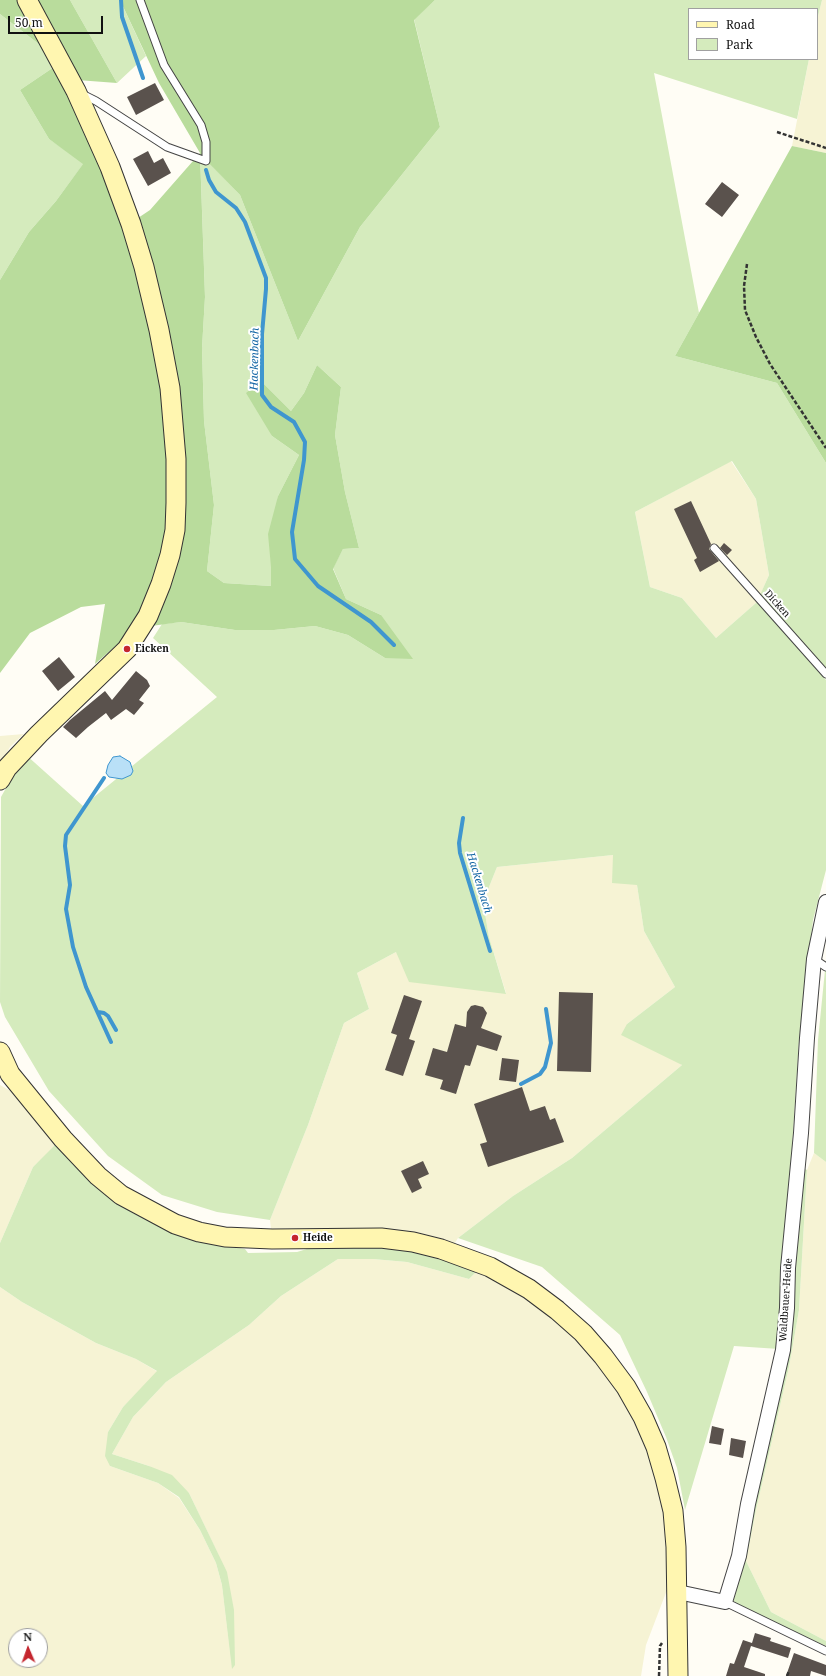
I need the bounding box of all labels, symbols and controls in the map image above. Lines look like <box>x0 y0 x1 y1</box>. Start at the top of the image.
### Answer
scale bar <box>10 8 105 34</box>
legend <box>688 8 818 60</box>
text: 50 m <box>15 14 43 31</box>
text: Road <box>726 16 755 33</box>
text: Park <box>726 36 753 53</box>
water label: Hackenbach <box>248 327 262 391</box>
street label: Dicken <box>762 588 792 620</box>
place label: Eicken <box>135 643 169 655</box>
marker: Eicken <box>122 644 132 654</box>
water label: Hackenbach <box>463 851 495 915</box>
place label: Heide <box>303 1232 333 1244</box>
marker: Heide <box>290 1233 300 1243</box>
street label: Waldbauer-Heide <box>777 1258 795 1342</box>
north arrow <box>8 1628 48 1668</box>
text: N <box>23 1629 32 1644</box>

